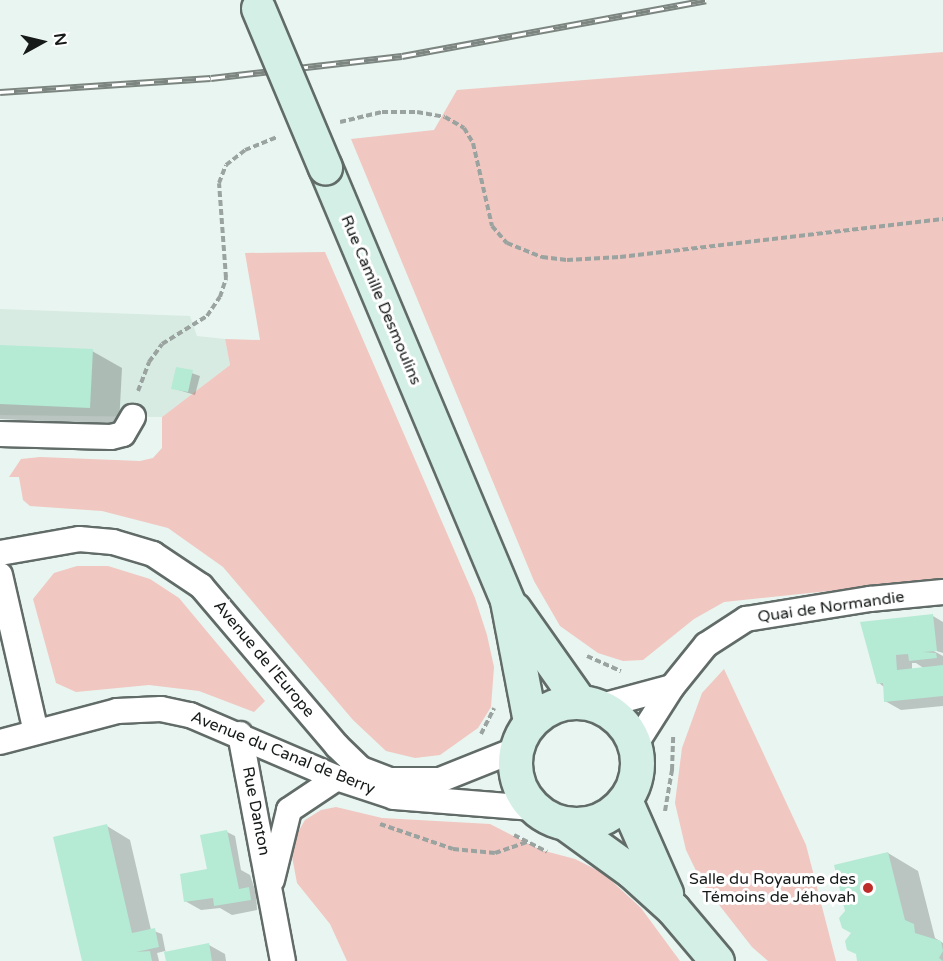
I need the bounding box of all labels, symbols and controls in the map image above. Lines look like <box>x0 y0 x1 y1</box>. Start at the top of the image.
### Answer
north arrow <box>12 12 72 72</box>
text: N <box>49 32 71 47</box>
street label: Rue Camille Desmoulins <box>337 212 425 388</box>
street label: Quai de Normandie <box>756 587 906 627</box>
street label: Avenue de l'Europe <box>209 597 319 721</box>
street label: Avenue du Canal de Berry <box>188 707 378 799</box>
street label: Rue Danton <box>238 765 274 857</box>
place label: Salle du Royaume des Témoins de Jéhovah <box>689 869 856 907</box>
marker: Salle du Royaume des Témoins de Jéhovah <box>861 881 875 895</box>

